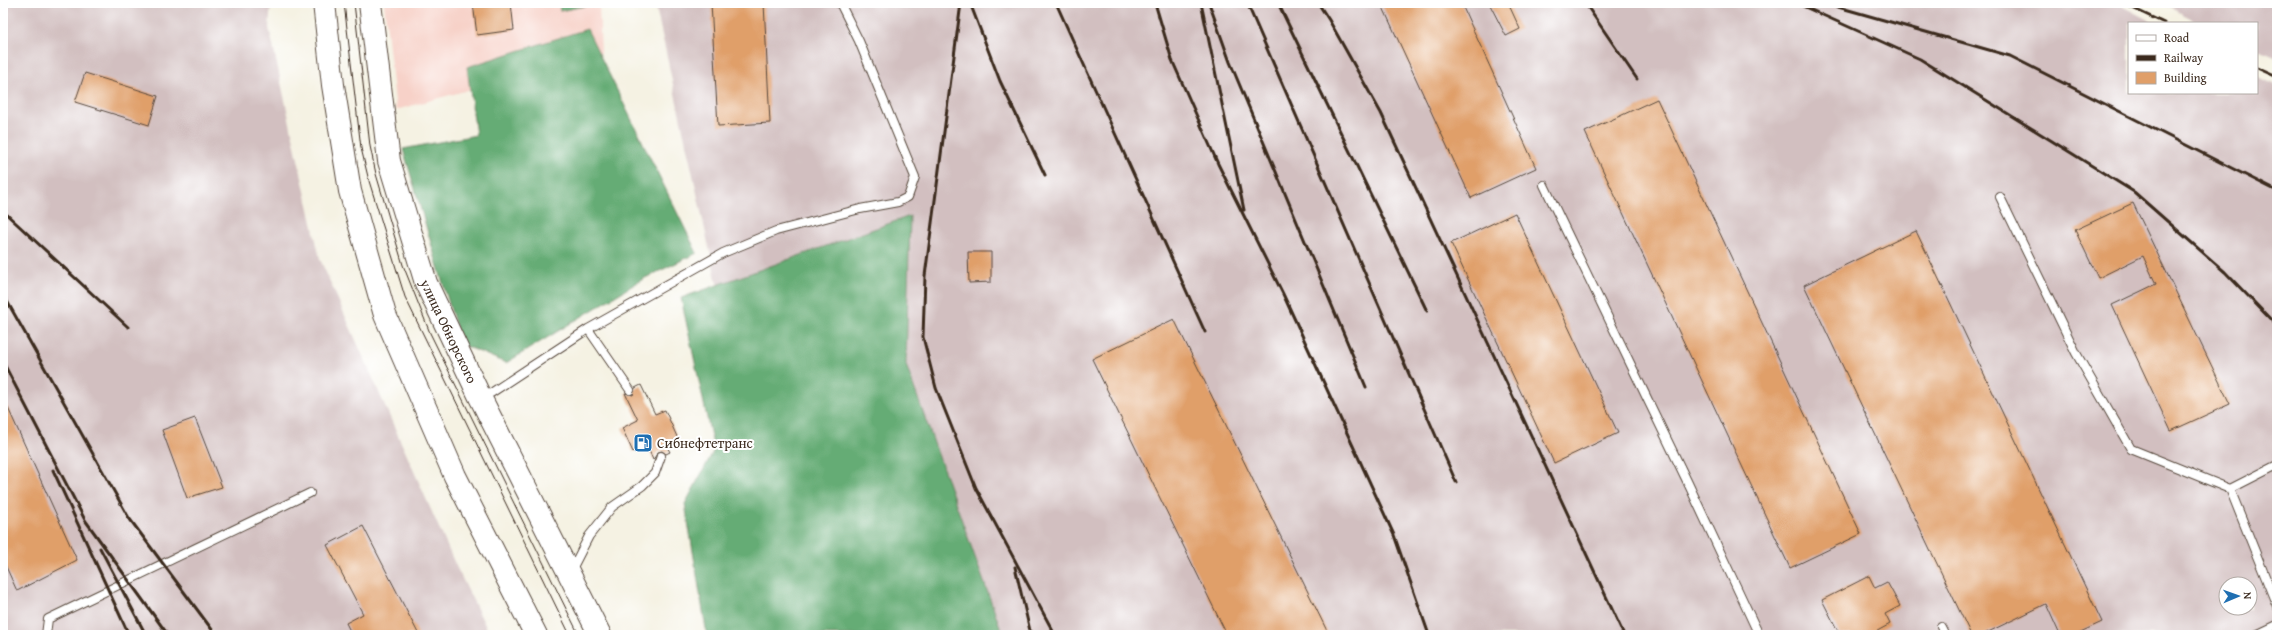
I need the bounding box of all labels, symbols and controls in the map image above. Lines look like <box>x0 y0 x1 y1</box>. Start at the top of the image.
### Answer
legend <box>2128 22 2258 94</box>
text: Road <box>2164 29 2190 46</box>
text: Railway <box>2164 49 2203 66</box>
text: Building <box>2164 69 2207 86</box>
street label: улица Обнорского <box>415 275 482 387</box>
fuel station icon: Сибнефтетранс <box>632 432 654 454</box>
place label: Сибнефтетранс <box>657 433 753 453</box>
north arrow <box>2218 576 2258 616</box>
text: N <box>2240 592 2256 600</box>

